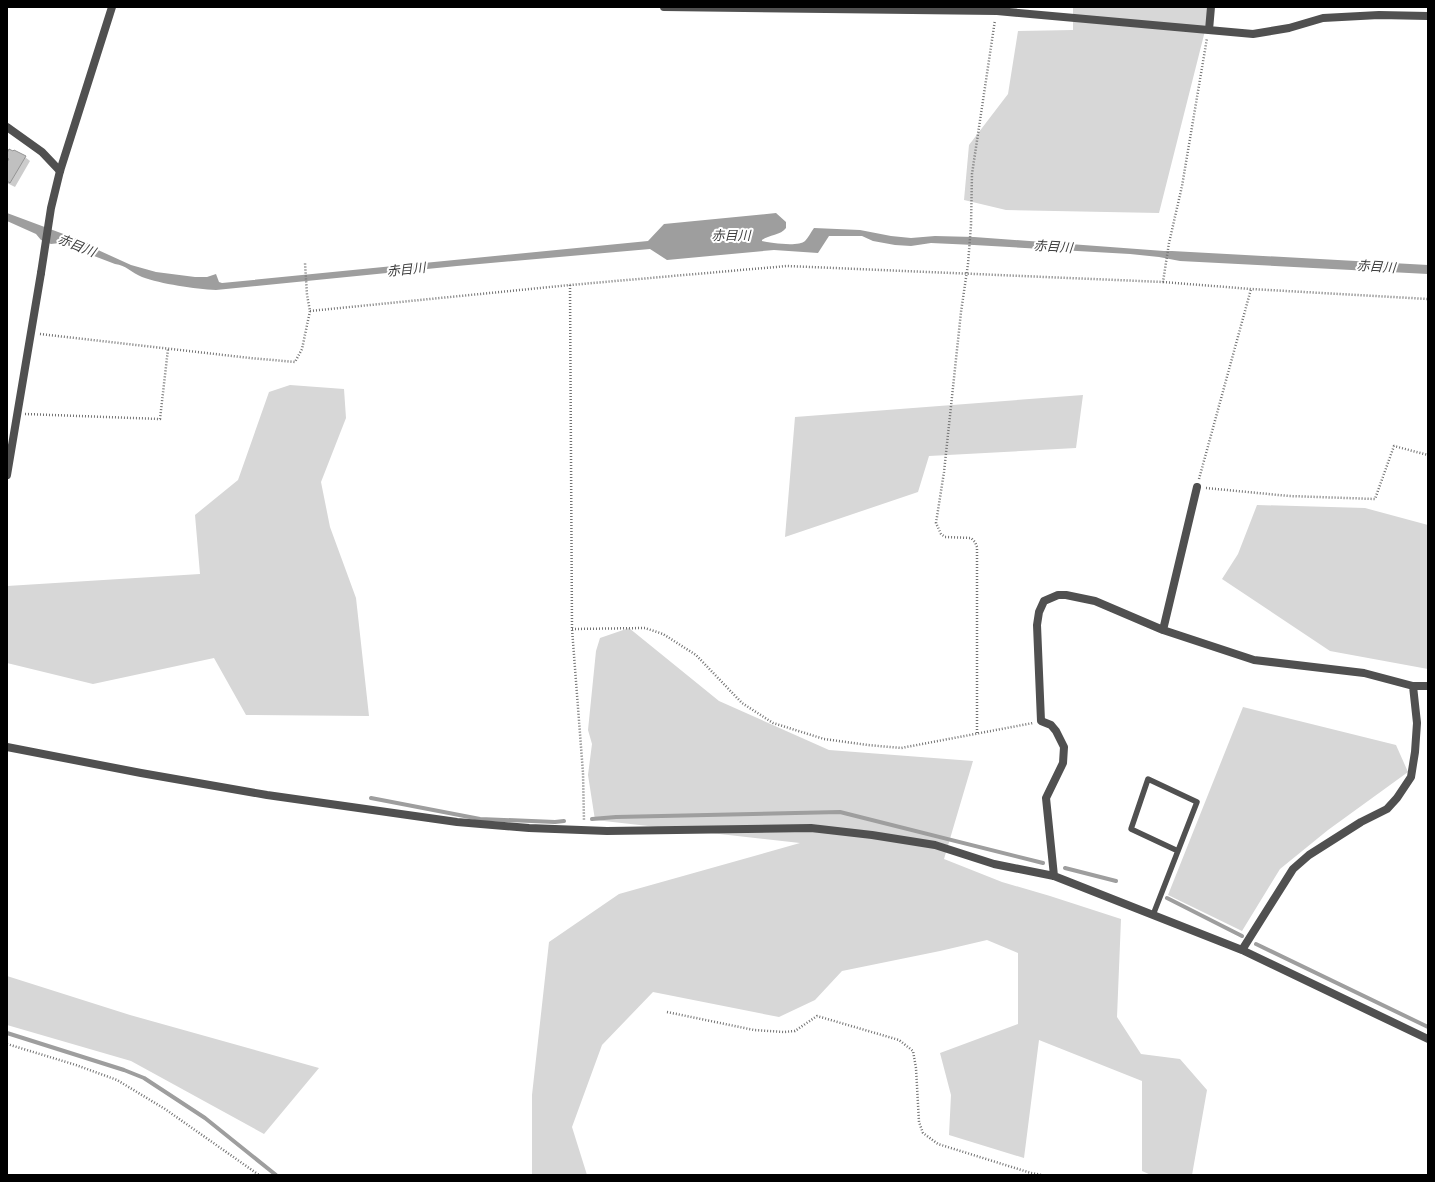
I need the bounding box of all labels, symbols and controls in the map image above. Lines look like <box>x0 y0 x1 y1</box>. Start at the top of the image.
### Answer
water label: 赤目川 <box>711 228 752 243</box>
water label: 赤目川 <box>56 231 100 260</box>
water label: 赤目川 <box>1033 238 1075 255</box>
water label: 赤目川 <box>1356 258 1398 275</box>
water label: 赤目川 <box>386 260 428 279</box>

